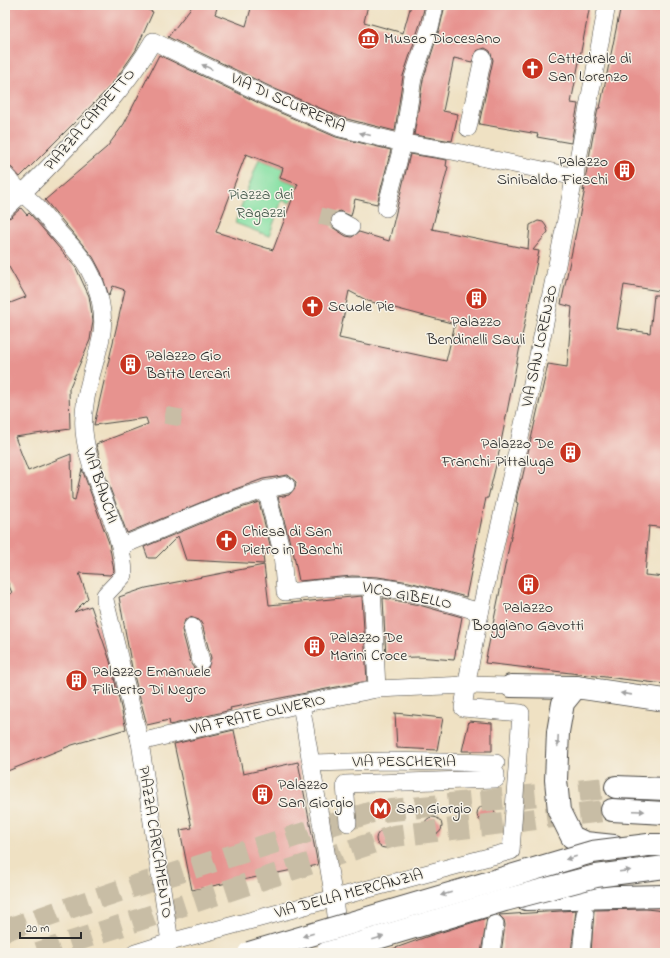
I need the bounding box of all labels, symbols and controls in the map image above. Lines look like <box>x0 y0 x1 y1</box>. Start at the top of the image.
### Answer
museum icon: Museo Diocesano <box>355 26 381 52</box>
place label: Museo Diocesano <box>384 27 501 51</box>
place label: Cattedrale di San Lorenzo <box>548 47 632 89</box>
church icon: Cattedrale di San Lorenzo <box>520 55 546 81</box>
street label: PIAZZA CAMPETTO <box>39 63 141 177</box>
one-way arrow <box>201 64 213 70</box>
street label: VIA DI SCURRERIA <box>226 66 349 139</box>
one-way arrow <box>359 131 371 137</box>
place label: Palazzo Sinibaldo Fieschi <box>497 150 608 192</box>
building icon: Palazzo Sinibaldo Fieschi <box>611 158 637 184</box>
park label: Piazza dei Ragazzi <box>229 183 294 225</box>
street label: VIA SAN LORENZO <box>515 283 565 410</box>
building icon: Palazzo Bendinelli Sauli <box>463 286 489 312</box>
church icon: Scuole Pie <box>299 294 325 320</box>
place label: Scuole Pie <box>328 295 395 319</box>
place label: Palazzo Bendinelli Sauli <box>426 310 525 352</box>
place label: Palazzo Gio Batta Lercari <box>145 344 231 386</box>
building icon: Palazzo Gio Batta Lercari <box>117 352 143 378</box>
place label: Palazzo De Franchi-Pittaluga <box>441 432 555 474</box>
building icon: Palazzo De Franchi-Pittaluga <box>557 440 583 466</box>
street label: VIA BANCHI <box>76 444 124 527</box>
place label: Chiesa di San Pietro in Banchi <box>242 520 343 562</box>
church icon: Chiesa di San Pietro in Banchi <box>213 528 239 554</box>
building icon: Palazzo Boggiano Gavotti <box>515 572 541 598</box>
street label: VICO GIBELLO <box>359 575 454 616</box>
place label: Palazzo Boggiano Gavotti <box>471 596 584 638</box>
place label: Palazzo De Marini Croce <box>330 626 408 668</box>
building icon: Palazzo De Marini Croce <box>302 634 328 660</box>
place label: Palazzo Emanuele Filiberto Di Negro <box>91 660 212 702</box>
building icon: Palazzo Emanuele Filiberto Di Negro <box>64 668 90 694</box>
street label: VIA FRATE OLIVERIO <box>187 688 328 742</box>
one-way arrow <box>620 691 633 697</box>
one-way arrow <box>554 735 561 747</box>
street label: VIA PESCHERIA <box>351 750 456 774</box>
street label: PIAZZA CARICAMENTO <box>131 764 179 920</box>
place label: Palazzo San Giorgio <box>278 773 353 815</box>
building icon: Palazzo San Giorgio <box>249 781 275 807</box>
metro station icon: San Giorgio <box>368 796 394 822</box>
place label: San Giorgio <box>396 797 471 821</box>
one-way arrow <box>633 808 645 815</box>
one-way arrow <box>565 855 577 861</box>
street label: VIA DELLA MERCANZIA <box>271 863 426 926</box>
one-way arrow <box>619 868 631 874</box>
one-way arrow <box>440 891 452 897</box>
scale bar <box>20 914 81 940</box>
text: 20 m <box>26 920 49 938</box>
one-way arrow <box>302 932 314 938</box>
one-way arrow <box>372 935 384 941</box>

